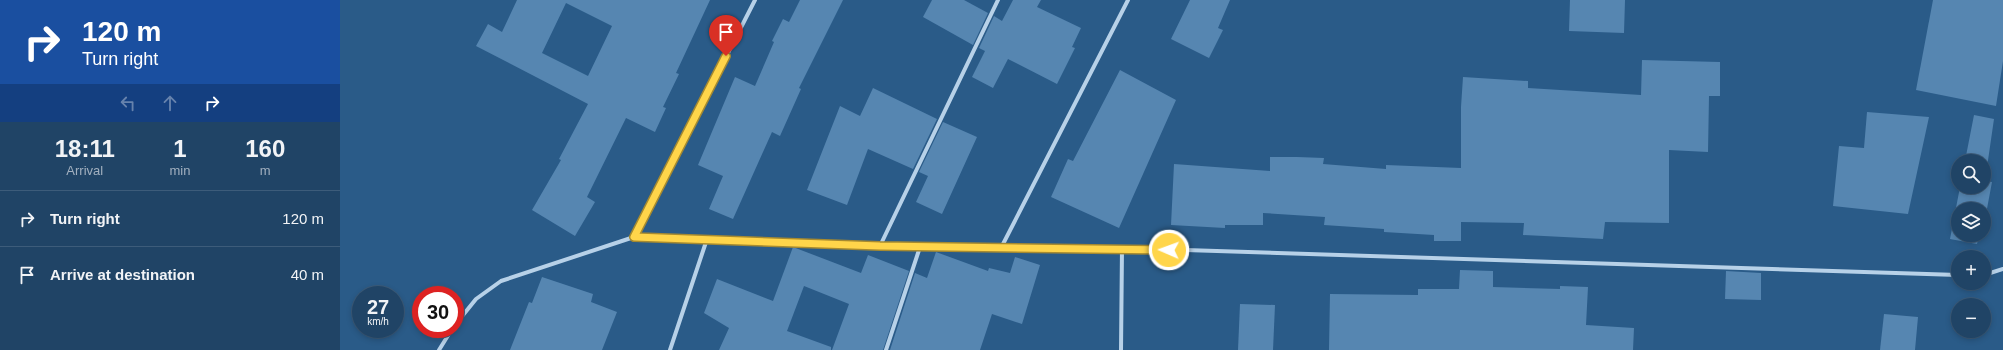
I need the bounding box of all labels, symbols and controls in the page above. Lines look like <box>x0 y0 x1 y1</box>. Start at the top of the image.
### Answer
pin <box>709 15 743 56</box>
icon: right <box>16 16 68 68</box>
text: 120 m <box>82 16 161 47</box>
icon: arrive <box>715 21 737 43</box>
text: Turn right <box>82 49 158 69</box>
icon: left <box>117 92 139 114</box>
icon: ahead <box>159 92 181 114</box>
icon: right <box>201 92 223 114</box>
text: 18:11 <box>55 135 115 162</box>
text: 1 <box>173 135 187 162</box>
text: 160 <box>245 135 285 162</box>
map controls <box>1951 154 1991 338</box>
button: search <box>1951 154 1991 194</box>
text: Arrival <box>66 163 103 178</box>
text: min <box>170 163 190 178</box>
text: m <box>260 163 271 178</box>
button: layers <box>1951 202 1991 242</box>
icon: right <box>16 208 38 230</box>
text: Turn right <box>50 210 120 227</box>
text: 120 m <box>282 210 324 227</box>
position arrow <box>1148 229 1190 271</box>
button: + <box>1951 250 1991 290</box>
icon: arrive <box>16 264 38 286</box>
text: Arrive at destination <box>50 266 195 283</box>
text: 40 m <box>291 266 324 283</box>
speed limit sign: 30 <box>412 286 464 338</box>
text: 27 <box>367 296 389 318</box>
button: − <box>1951 298 1991 338</box>
text: km/h <box>367 316 389 327</box>

